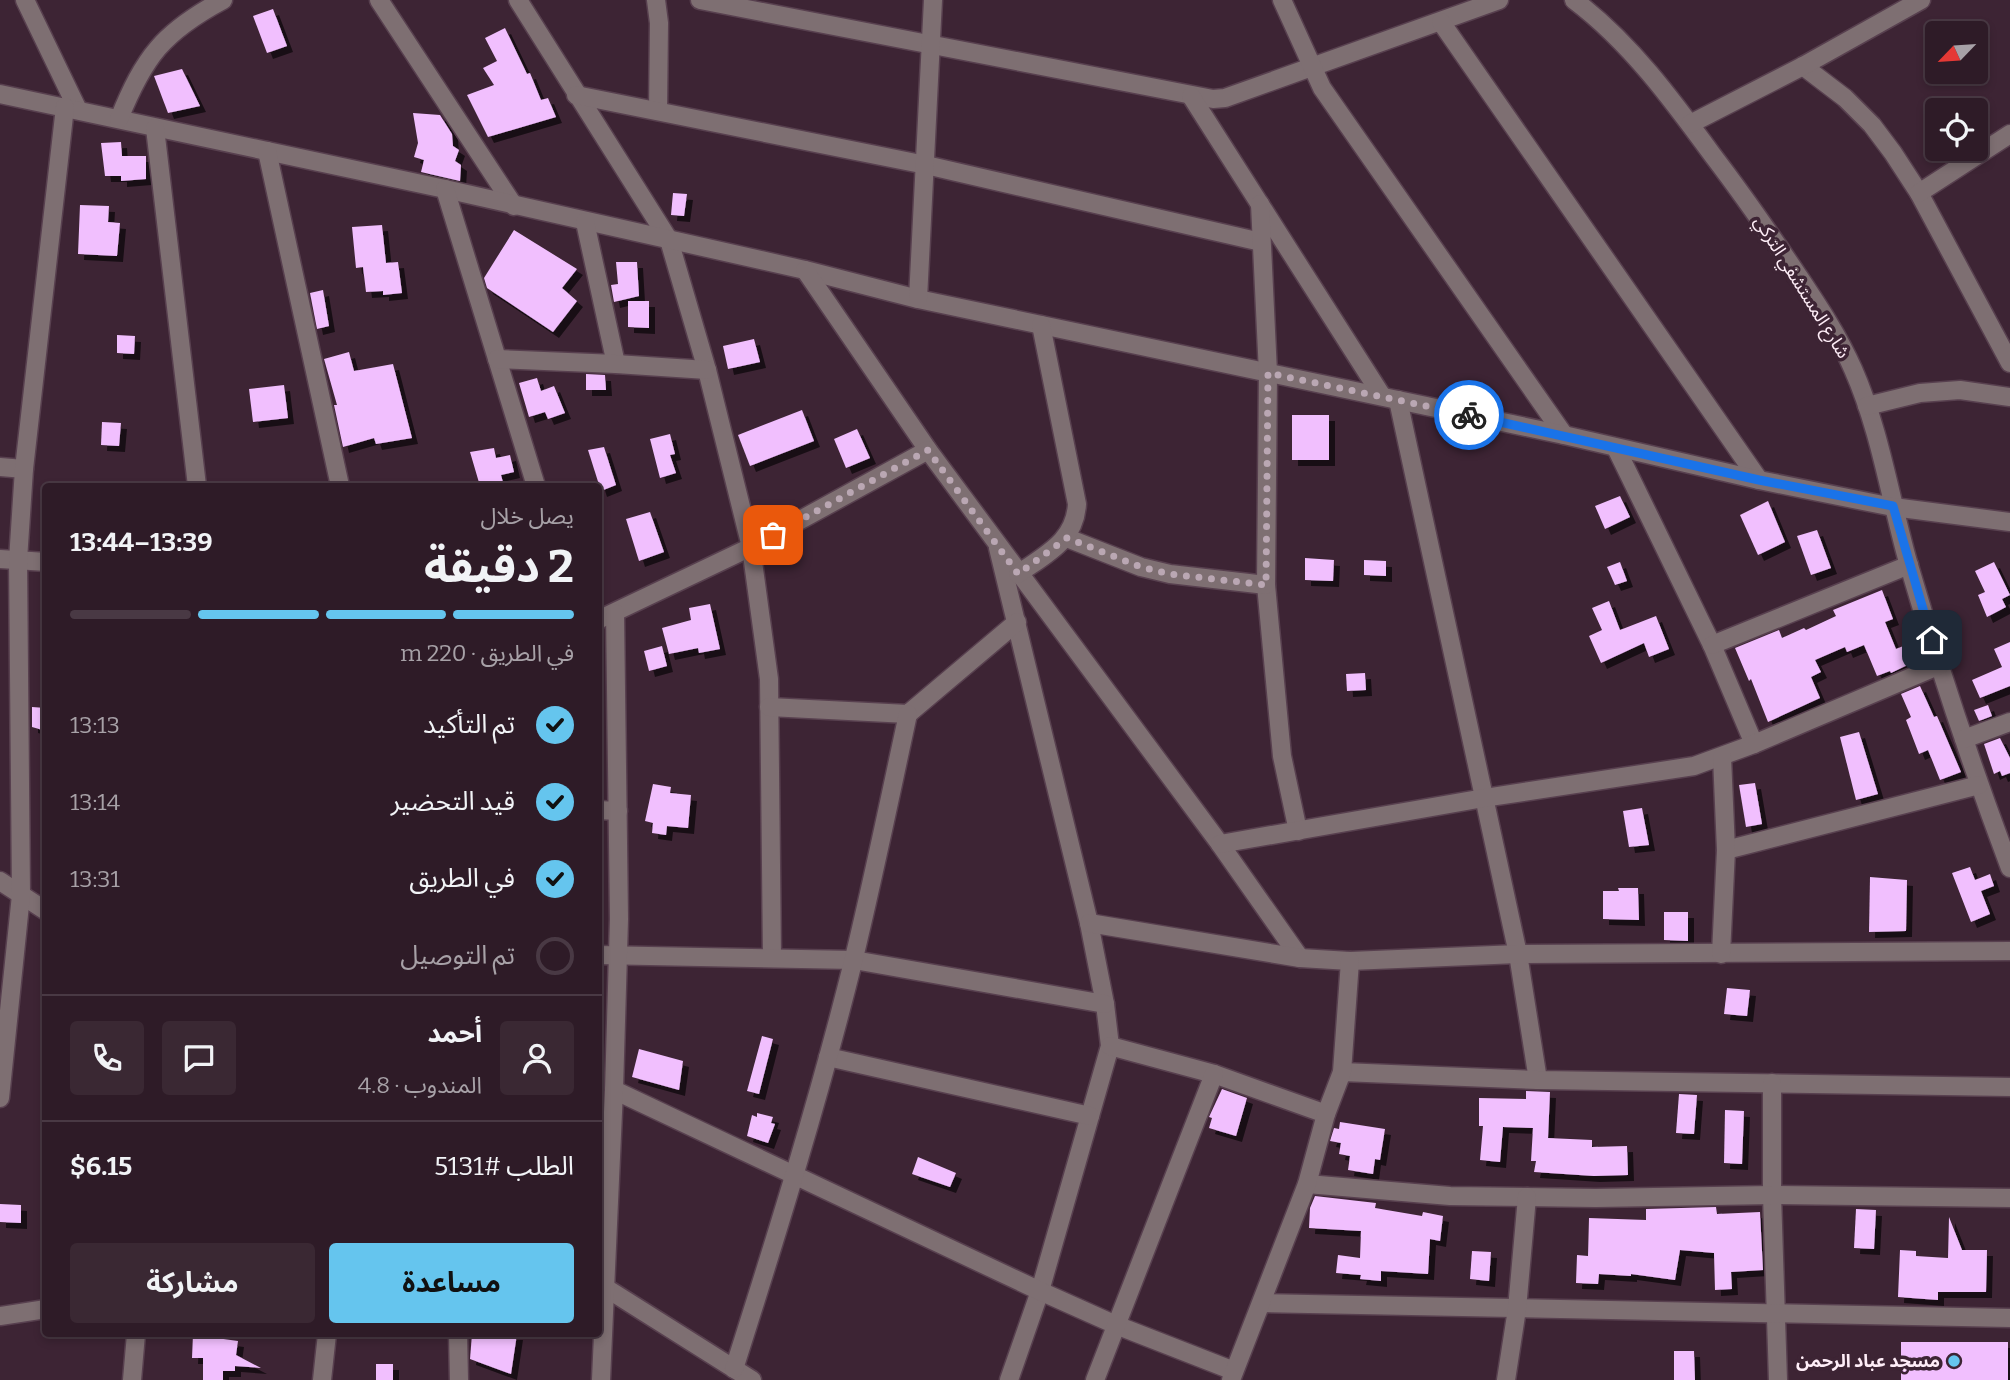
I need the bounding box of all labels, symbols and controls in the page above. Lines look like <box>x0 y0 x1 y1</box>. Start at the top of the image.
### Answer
north arrow <box>1925 21 1988 84</box>
map controls <box>1925 21 1988 161</box>
button: locate <box>1925 98 1988 161</box>
street label: شارع المستشفي التركي <box>1747 212 1855 364</box>
courier <box>1434 380 1504 450</box>
icon: bike <box>1450 396 1488 434</box>
text: يصل خلال <box>481 502 574 530</box>
pin <box>743 505 803 565</box>
icon: bag <box>754 516 792 554</box>
text: 13:39–13:44 <box>70 527 213 558</box>
text: 2 دقيقة <box>424 539 574 594</box>
pin <box>1902 610 1962 670</box>
icon: home <box>1913 621 1951 659</box>
text: في الطريق · 220 m <box>400 639 574 667</box>
icon: check <box>536 706 574 744</box>
text: تم التأكيد <box>423 709 515 740</box>
text: 13:13 <box>70 711 120 739</box>
icon: check <box>536 783 574 821</box>
text: قيد التحضير <box>391 786 515 817</box>
text: 13:14 <box>70 788 120 816</box>
icon: check <box>536 860 574 898</box>
text: في الطريق <box>409 863 515 894</box>
text: 13:31 <box>70 865 120 893</box>
text: تم التوصيل <box>400 940 515 971</box>
text: أحمد <box>428 1018 482 1049</box>
button: phone <box>70 1021 144 1095</box>
button: chat <box>162 1021 236 1095</box>
button: person <box>500 1021 574 1095</box>
text: المندوب · 4.8 <box>358 1071 482 1099</box>
text: $6.15 <box>70 1151 132 1182</box>
text: الطلب #5131 <box>434 1151 574 1182</box>
button: مشاركة <box>70 1243 315 1323</box>
button: مساعدة <box>329 1243 574 1323</box>
place label: مسجد عباد الرحمن <box>1796 1350 1940 1372</box>
marker: مسجد عباد الرحمن <box>1946 1353 1962 1369</box>

